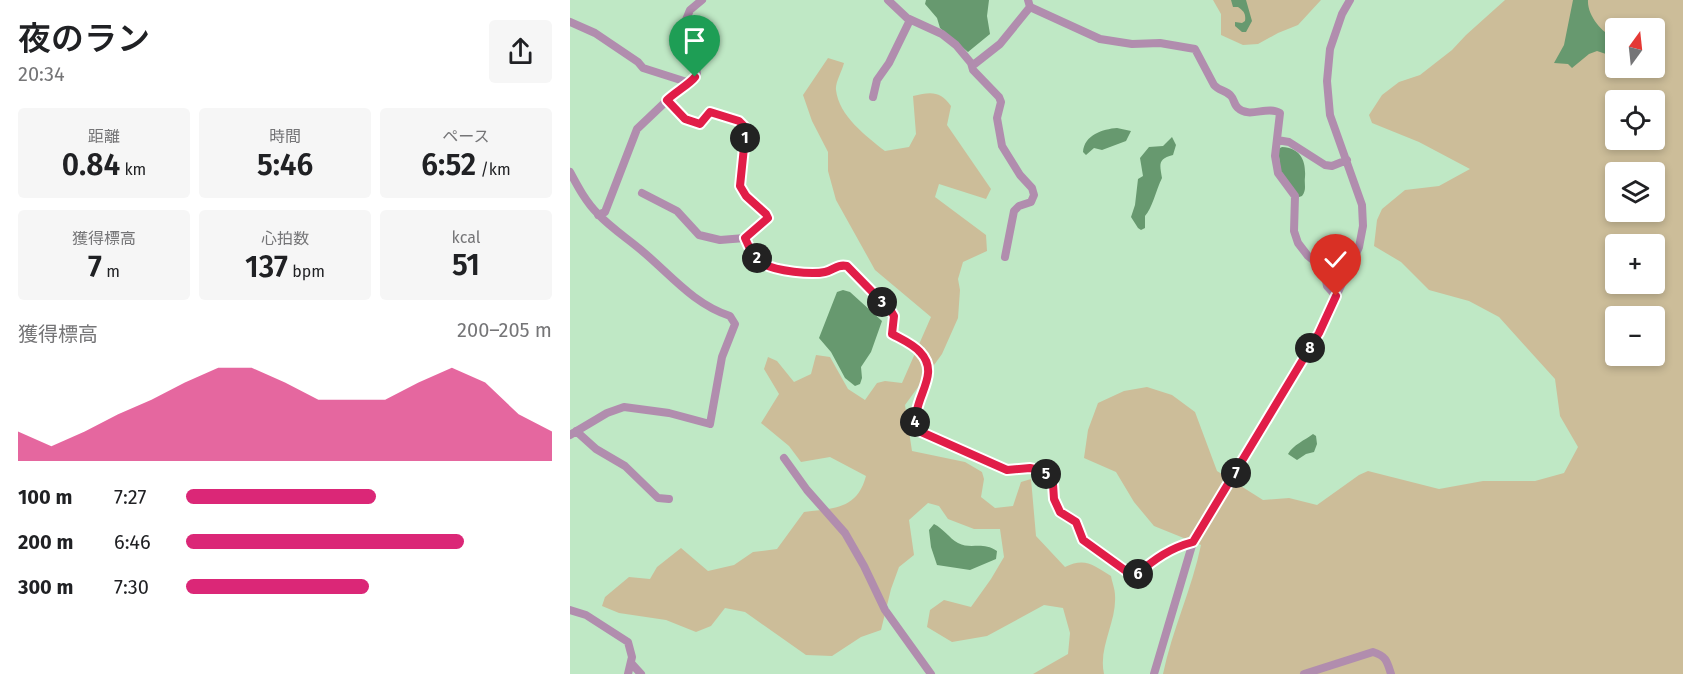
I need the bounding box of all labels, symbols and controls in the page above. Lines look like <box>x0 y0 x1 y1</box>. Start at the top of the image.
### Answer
pin <box>669 15 720 77</box>
north arrow <box>1605 18 1665 78</box>
map controls <box>1605 18 1665 366</box>
text: 夜のラン <box>18 19 150 59</box>
button: share <box>489 20 552 83</box>
icon: arrive <box>678 24 711 57</box>
text: 20:34 <box>18 62 65 86</box>
button: locate <box>1605 90 1665 150</box>
pin: 1 <box>730 123 760 153</box>
text: 距離 <box>88 127 120 146</box>
text: 時間 <box>269 127 301 146</box>
text: ペース <box>442 127 490 146</box>
text: 1 <box>741 128 749 147</box>
text: 0.84 <box>62 147 120 183</box>
text: 5:46 <box>257 147 313 183</box>
text: 6:52 <box>421 147 476 183</box>
text: km <box>120 160 146 179</box>
text: /km <box>476 160 511 179</box>
button: layers <box>1605 162 1665 222</box>
text: kcal <box>452 228 480 247</box>
text: 獲得標高 <box>72 229 136 248</box>
text: 心拍数 <box>261 229 309 248</box>
pin <box>1310 234 1361 296</box>
button: + <box>1605 234 1665 294</box>
pin: 2 <box>742 243 772 273</box>
icon: check <box>1319 243 1352 276</box>
text: 51 <box>452 247 480 283</box>
text: 2 <box>753 248 761 267</box>
text: 7 <box>88 249 102 285</box>
text: 137 <box>245 249 288 285</box>
text: m <box>102 262 120 281</box>
text: bpm <box>288 262 325 281</box>
pin: 3 <box>867 287 897 317</box>
text: 3 <box>878 292 886 311</box>
button: − <box>1605 306 1665 366</box>
text: 200–205 m <box>457 318 552 342</box>
text: 獲得標高 <box>18 322 98 346</box>
pin: 8 <box>1295 333 1325 363</box>
text: 8 <box>1305 338 1315 357</box>
pin: 4 <box>900 407 930 437</box>
text: 4 <box>910 412 920 431</box>
pin: 7 <box>1221 458 1251 488</box>
pin: 5 <box>1031 459 1061 489</box>
text: 7 <box>1232 463 1240 482</box>
text: 5 <box>1042 464 1050 483</box>
text: 100 m <box>18 485 72 509</box>
text: 7:27 <box>114 485 146 509</box>
text: 200 m <box>18 530 73 554</box>
text: 6:46 <box>114 530 151 554</box>
pin: 6 <box>1123 559 1153 589</box>
text: 6 <box>1133 564 1143 583</box>
text: 300 m <box>18 575 73 599</box>
text: 7:30 <box>114 575 149 599</box>

